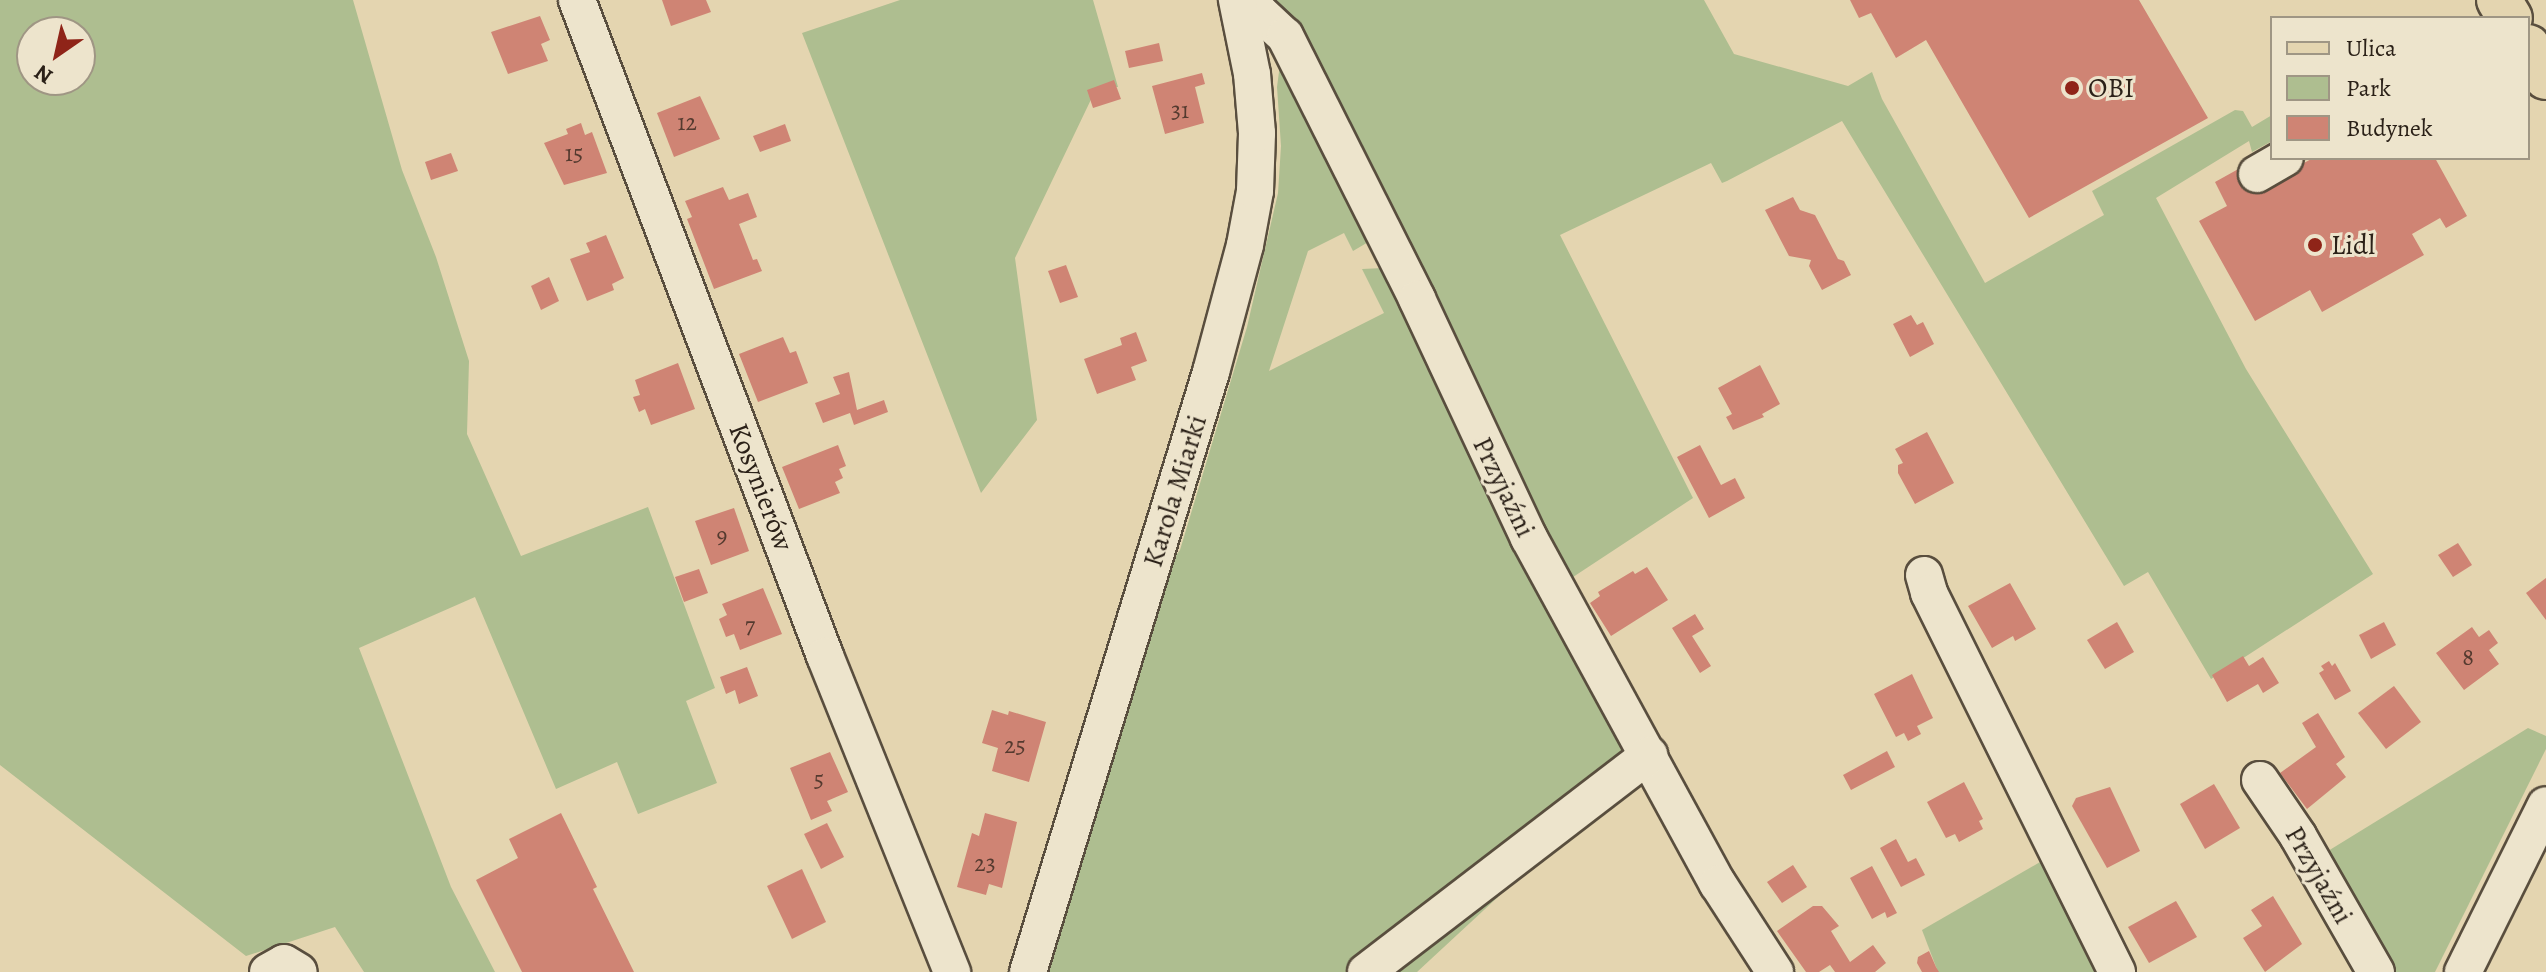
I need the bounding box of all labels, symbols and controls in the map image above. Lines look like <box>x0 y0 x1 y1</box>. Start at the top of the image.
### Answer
north arrow <box>16 16 96 96</box>
legend <box>2270 16 2530 160</box>
text: Ulica <box>2346 32 2396 64</box>
text: N <box>29 57 59 91</box>
place label: OBI <box>2088 71 2134 105</box>
text: Park <box>2346 72 2391 104</box>
marker: OBI <box>2063 79 2081 97</box>
house number: 31 <box>1171 97 1189 125</box>
house number: 12 <box>677 109 697 137</box>
text: Budynek <box>2346 112 2433 144</box>
house number: 15 <box>565 140 583 168</box>
place label: Lidl <box>2331 228 2375 262</box>
marker: Lidl <box>2306 236 2324 254</box>
street label: Karola Miarki <box>1136 411 1214 571</box>
street label: Kosynierów <box>721 418 801 556</box>
street label: Przyjaźni <box>1465 431 1543 543</box>
house number: 9 <box>717 522 727 550</box>
house number: 7 <box>745 612 755 640</box>
house number: 8 <box>2462 644 2474 672</box>
house number: 25 <box>1004 732 1026 760</box>
house number: 5 <box>814 766 824 794</box>
street label: Przyjaźni <box>2278 820 2360 930</box>
house number: 23 <box>974 850 996 878</box>

